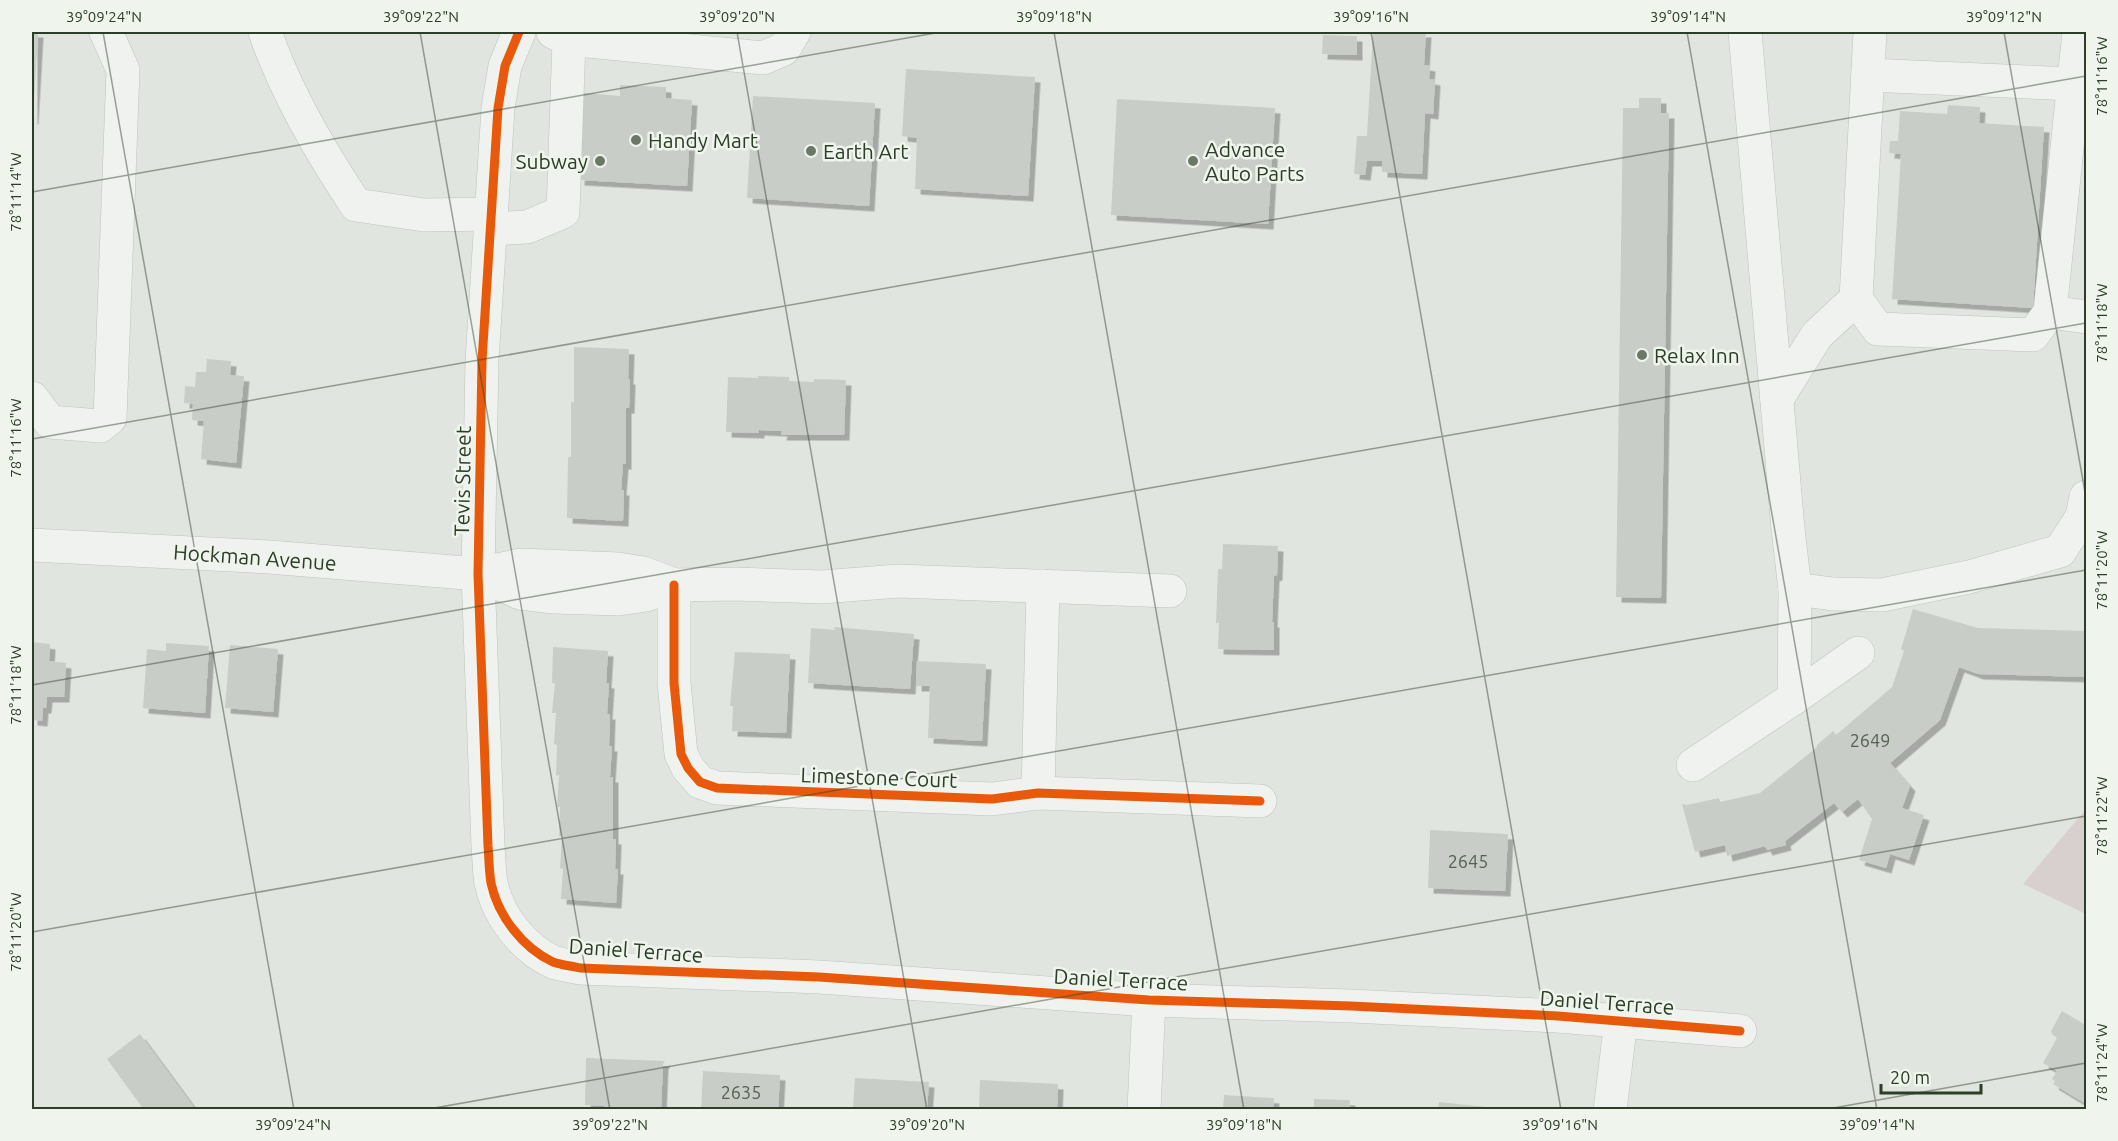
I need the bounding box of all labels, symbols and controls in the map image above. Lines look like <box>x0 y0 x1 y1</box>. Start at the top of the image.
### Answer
text: 39°09'24"N <box>66 8 142 25</box>
text: 39°09'22"N <box>383 8 459 25</box>
text: 39°09'20"N <box>699 8 775 25</box>
text: 39°09'18"N <box>1016 8 1092 25</box>
text: 39°09'16"N <box>1333 8 1409 25</box>
text: 39°09'14"N <box>1650 8 1726 25</box>
text: 39°09'12"N <box>1966 8 2042 25</box>
text: 78°11'16"W <box>2093 36 2110 116</box>
place label: Handy Mart <box>648 128 758 152</box>
marker: Handy Mart <box>629 133 643 147</box>
place label: Advance Auto Parts <box>1205 137 1304 185</box>
place label: Earth Art <box>823 139 908 163</box>
marker: Earth Art <box>804 144 818 158</box>
place label: Subway <box>516 149 588 173</box>
text: 78°11'14"W <box>7 152 24 232</box>
marker: Subway <box>593 154 607 168</box>
marker: Advance Auto Parts <box>1186 154 1200 168</box>
text: 78°11'18"W <box>2093 283 2110 363</box>
place label: Relax Inn <box>1654 343 1740 367</box>
marker: Relax Inn <box>1635 348 1649 362</box>
text: 78°11'16"W <box>7 398 24 478</box>
street label: Tevis Street <box>449 426 475 536</box>
text: 78°11'20"W <box>2093 530 2110 610</box>
street label: Hockman Avenue <box>172 539 338 575</box>
text: 78°11'18"W <box>7 645 24 725</box>
house number: 2649 <box>1850 730 1890 750</box>
street label: Limestone Court <box>800 762 958 792</box>
text: 78°11'22"W <box>2093 776 2110 856</box>
house number: 2645 <box>1448 851 1488 871</box>
text: 78°11'20"W <box>7 892 24 972</box>
street label: Daniel Terrace <box>568 933 704 967</box>
street label: Daniel Terrace <box>1053 963 1189 995</box>
street label: Daniel Terrace <box>1539 985 1675 1019</box>
text: 78°11'24"W <box>2093 1023 2110 1103</box>
scale bar <box>1881 1057 1982 1095</box>
text: 20 m <box>1890 1067 1930 1087</box>
house number: 2635 <box>721 1082 761 1102</box>
text: 39°09'24"N <box>255 1116 331 1133</box>
text: 39°09'22"N <box>572 1116 648 1133</box>
text: 39°09'20"N <box>889 1116 965 1133</box>
text: 39°09'18"N <box>1206 1116 1282 1133</box>
text: 39°09'16"N <box>1522 1116 1598 1133</box>
text: 39°09'14"N <box>1839 1116 1915 1133</box>

